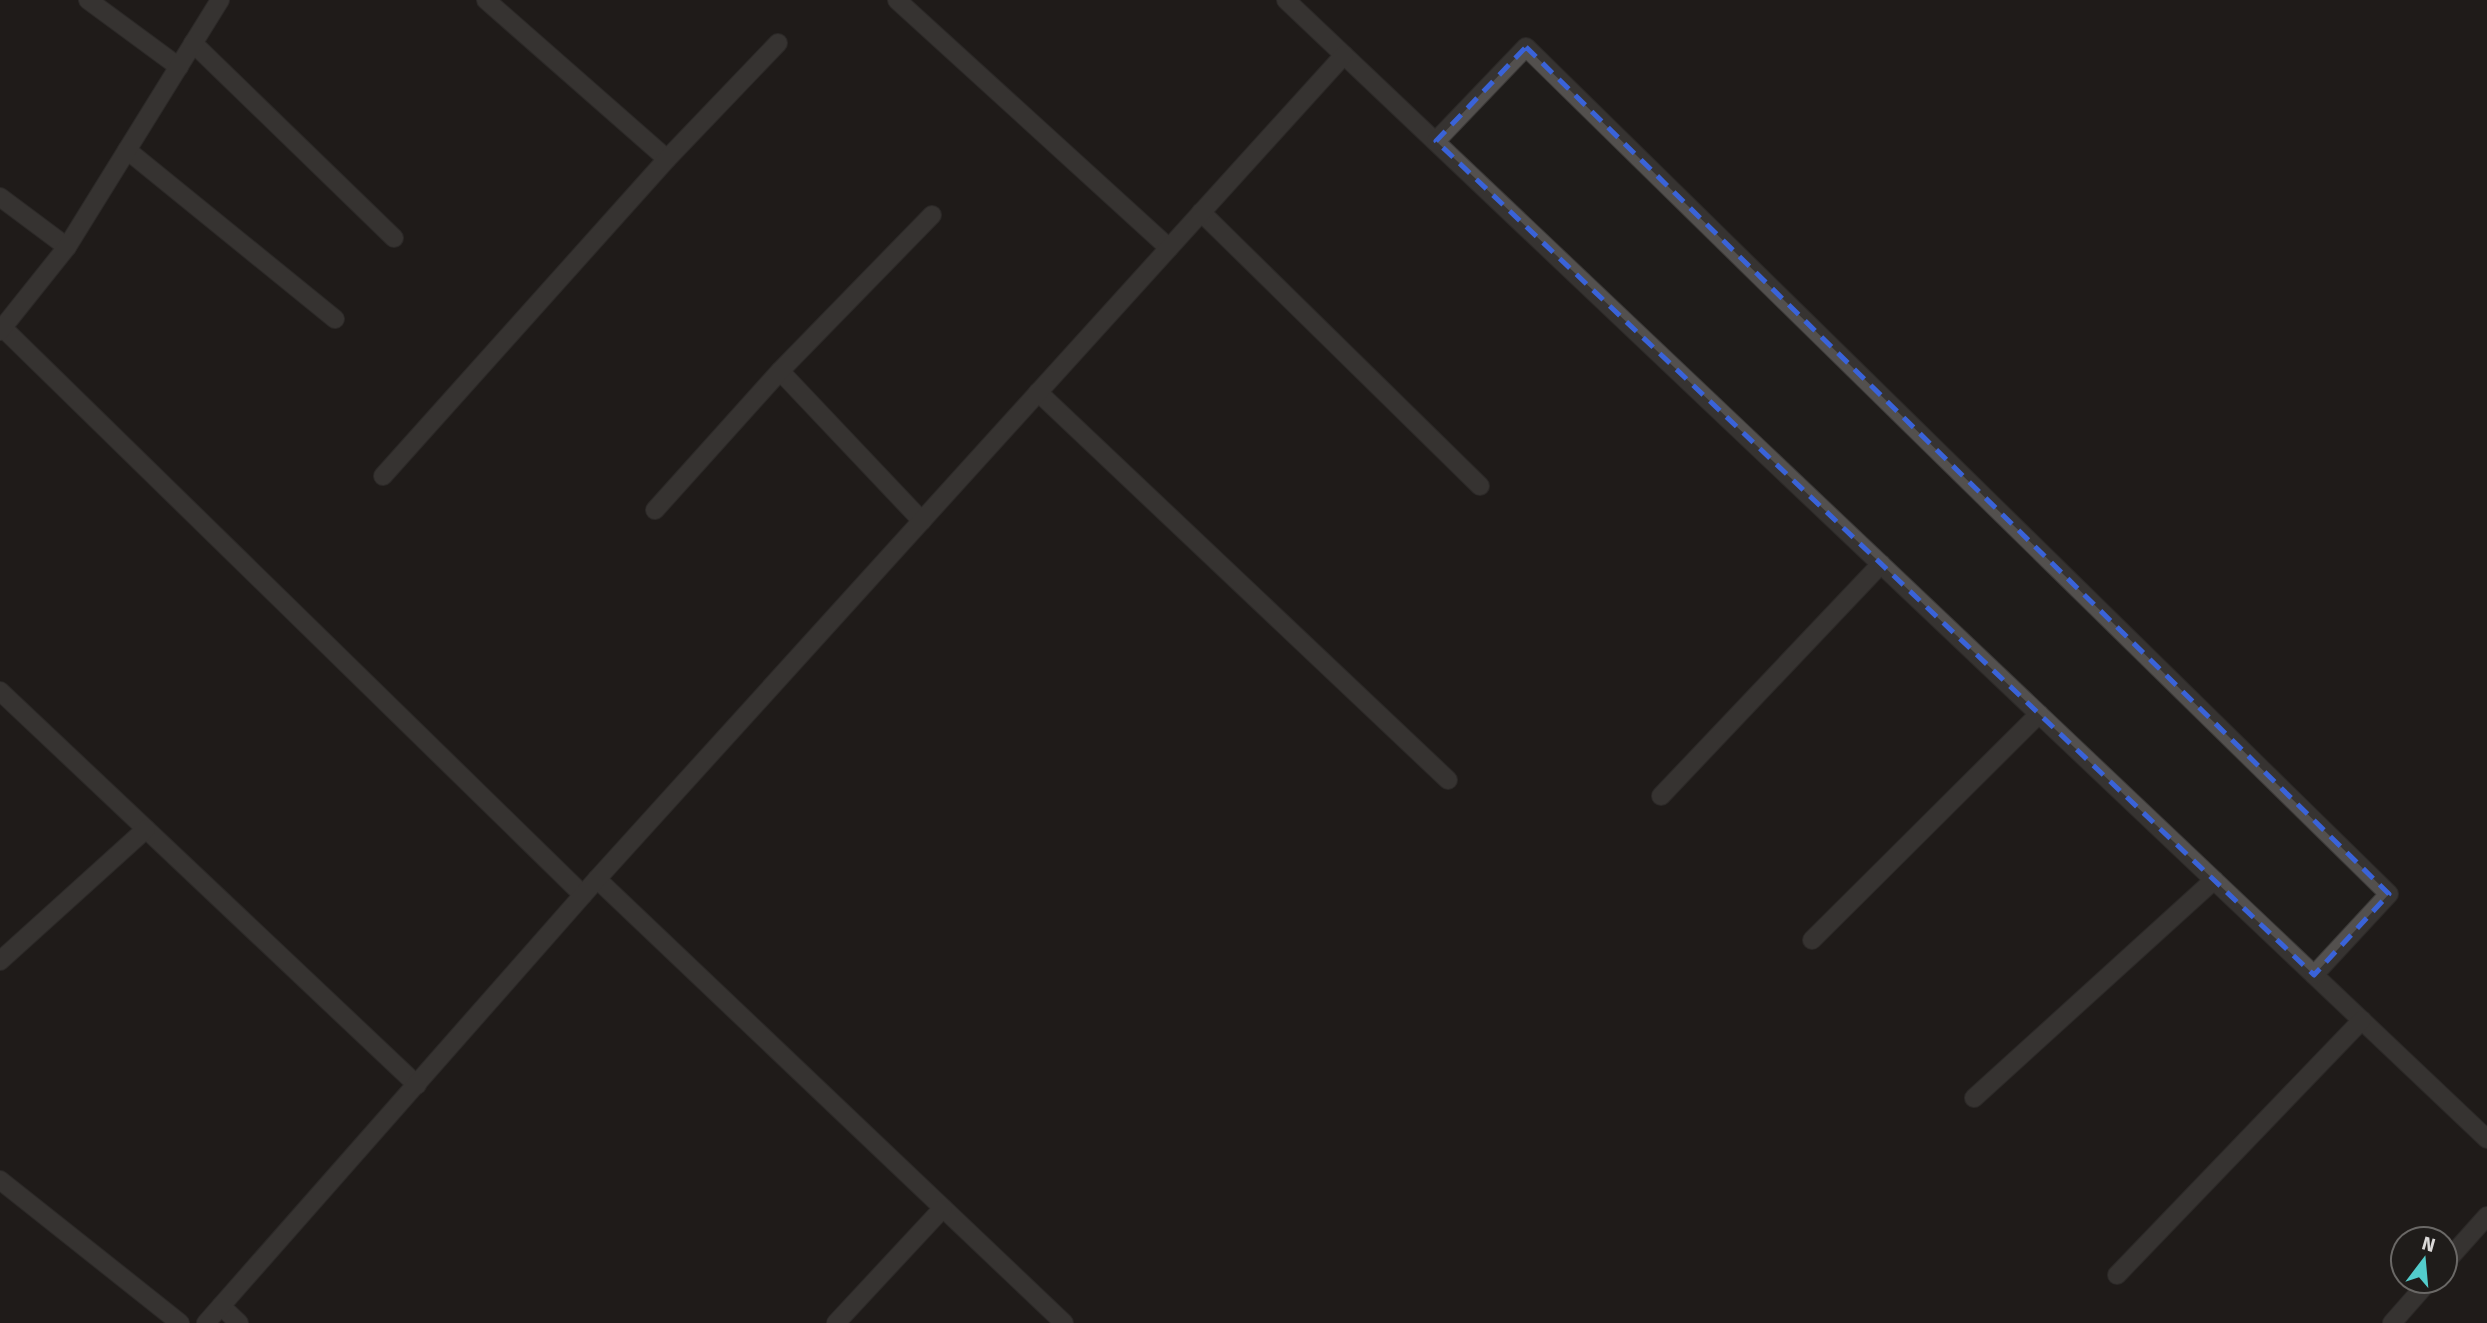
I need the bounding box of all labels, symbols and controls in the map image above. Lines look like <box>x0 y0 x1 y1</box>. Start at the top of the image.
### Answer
north arrow <box>2389 1225 2459 1295</box>
text: N <box>2419 1231 2438 1257</box>

